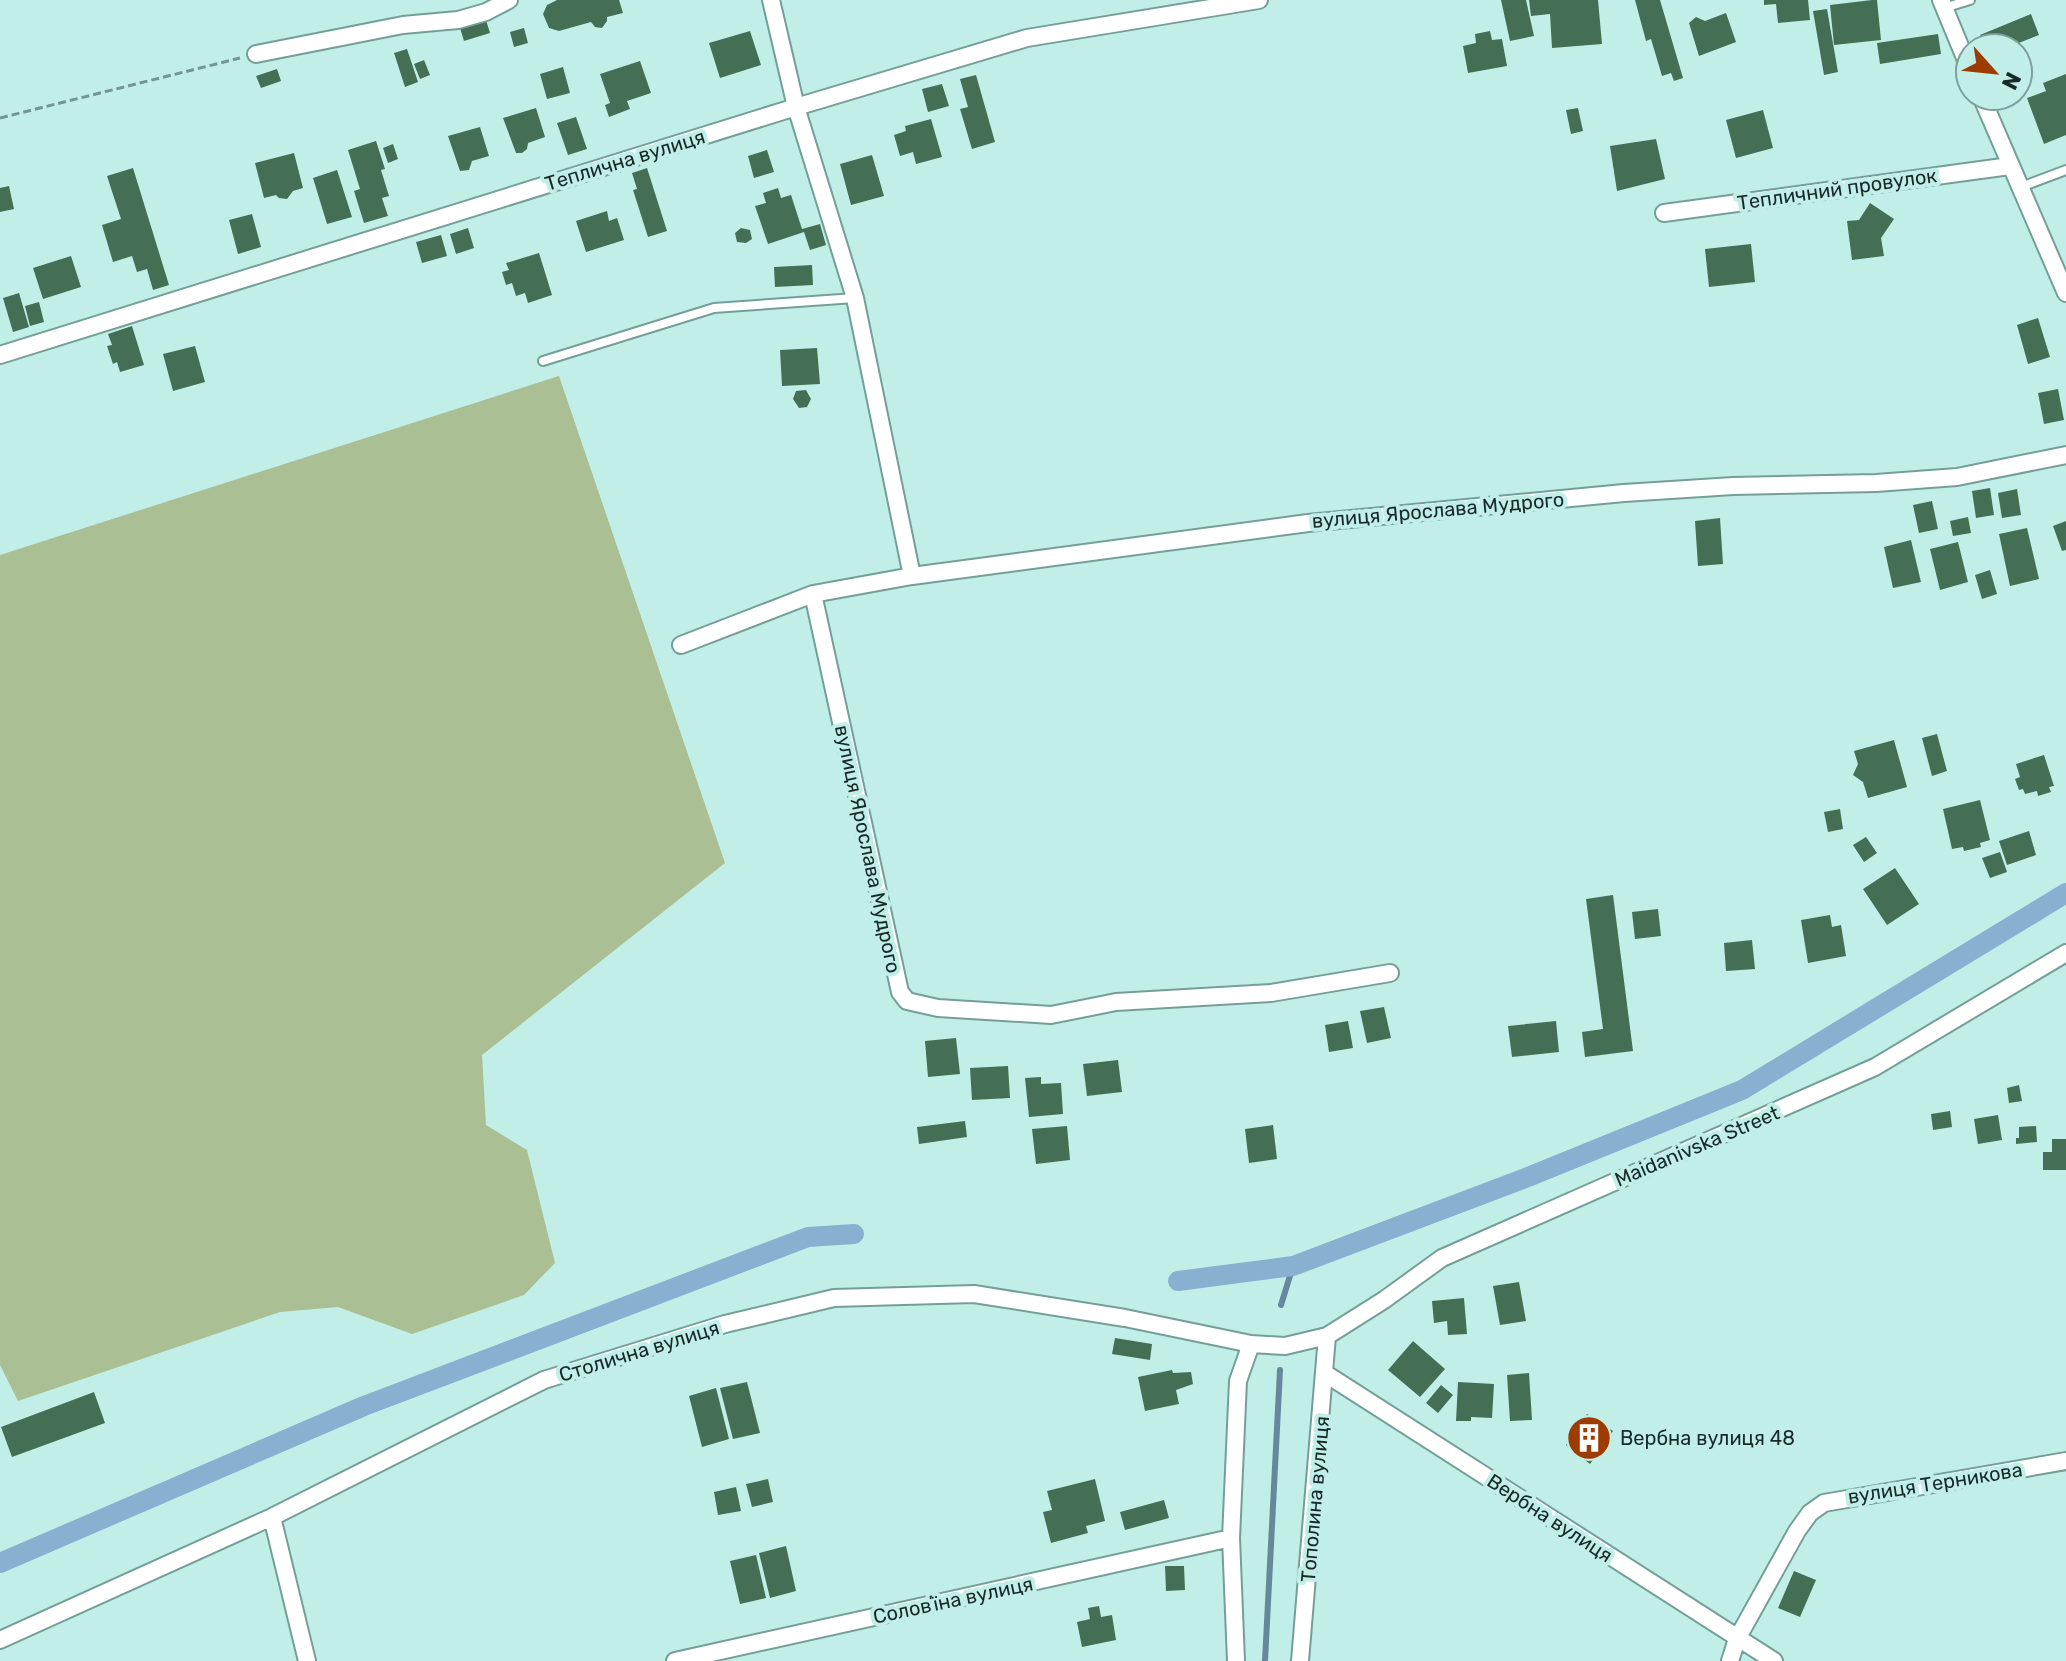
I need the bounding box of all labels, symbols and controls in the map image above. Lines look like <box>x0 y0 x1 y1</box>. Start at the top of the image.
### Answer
north arrow <box>1954 32 2034 112</box>
text: N <box>1996 68 2027 94</box>
street label: Теплична вулиця <box>542 124 708 196</box>
street label: Тепличний провулок <box>1736 163 1939 215</box>
street label: вулиця Ярослава Мудрого <box>1311 487 1565 533</box>
street label: вулиця Ярослава Мудрого <box>830 723 906 975</box>
street label: Maidanivska Street <box>1611 1100 1783 1192</box>
street label: Столична вулиця <box>556 1315 722 1387</box>
building icon: Вербна вулиця 48 <box>1565 1414 1613 1462</box>
street label: Тополина вулиця <box>1296 1415 1334 1583</box>
place label: Вербна вулиця 48 <box>1620 1426 1795 1450</box>
street label: вулиця Терникова <box>1846 1457 2024 1509</box>
street label: Вербна вулиця <box>1483 1468 1617 1568</box>
street label: Соловʼїна вулиця <box>871 1571 1035 1629</box>

